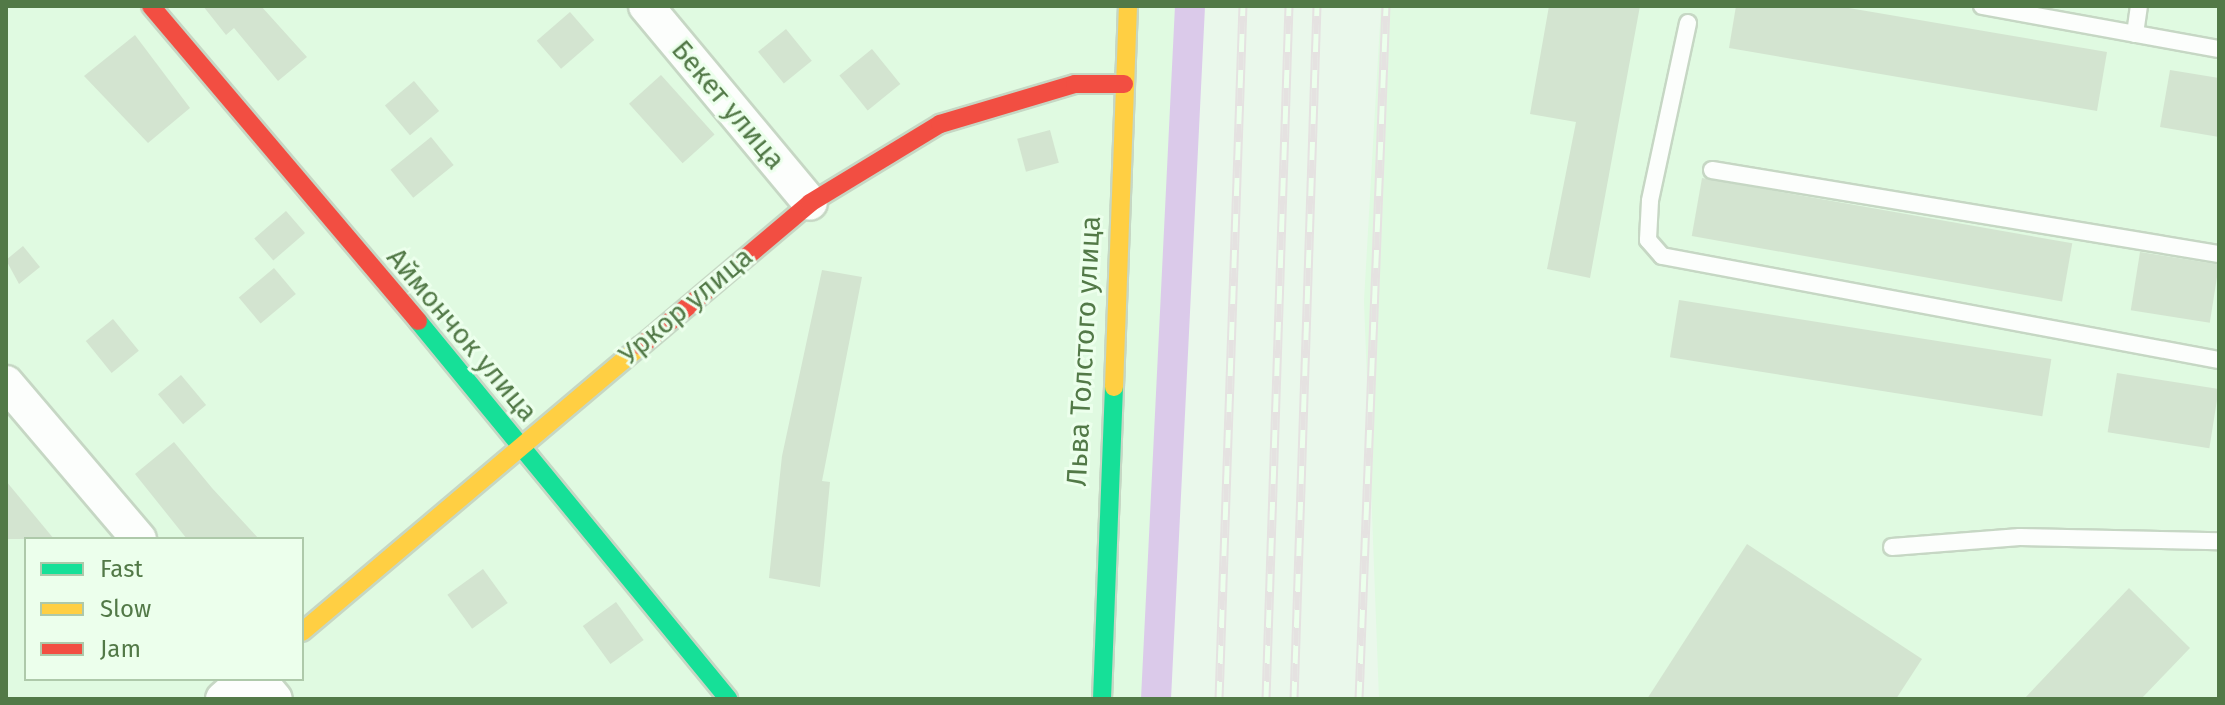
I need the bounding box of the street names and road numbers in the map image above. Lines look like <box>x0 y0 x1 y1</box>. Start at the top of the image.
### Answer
street label: Бекет улица <box>664 34 792 176</box>
street label: Льва Толстого улица <box>1060 215 1108 487</box>
street label: Уркор улица <box>612 240 760 372</box>
street label: Аймончок улица <box>380 241 544 429</box>

